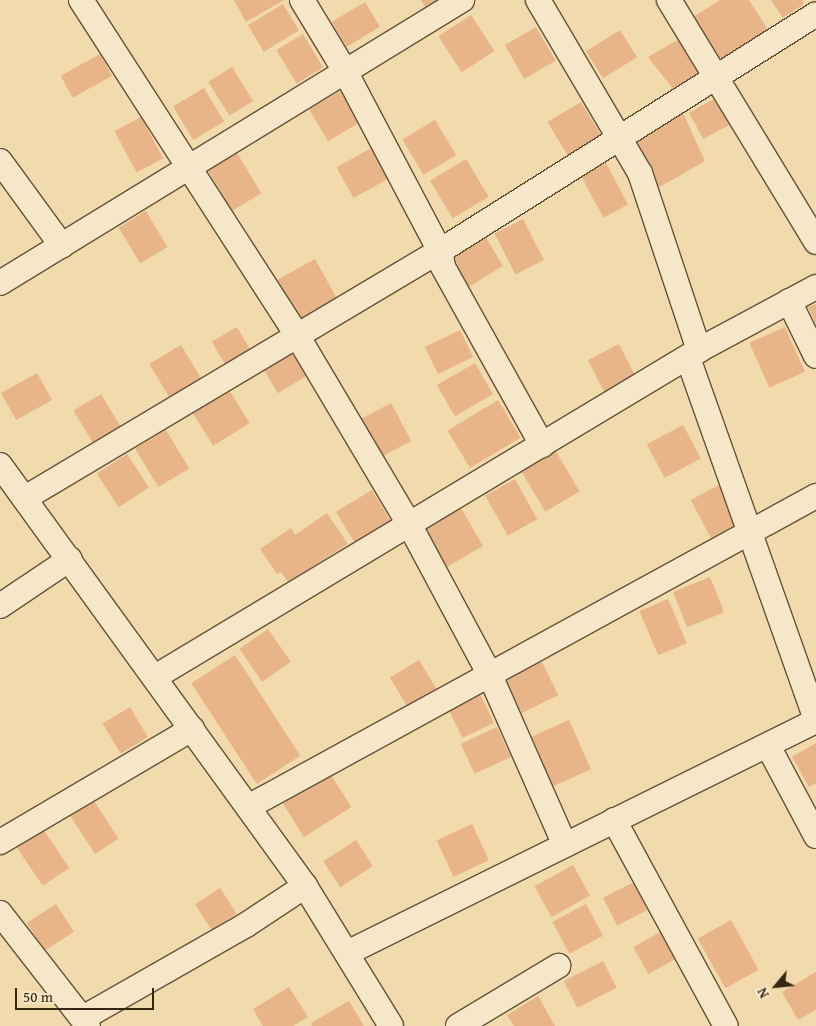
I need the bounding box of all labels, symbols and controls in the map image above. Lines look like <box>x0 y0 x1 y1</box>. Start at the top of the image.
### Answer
north arrow <box>751 961 801 1011</box>
scale bar <box>18 978 156 1010</box>
text: N <box>752 984 774 1002</box>
text: 50 m <box>23 986 53 1007</box>

